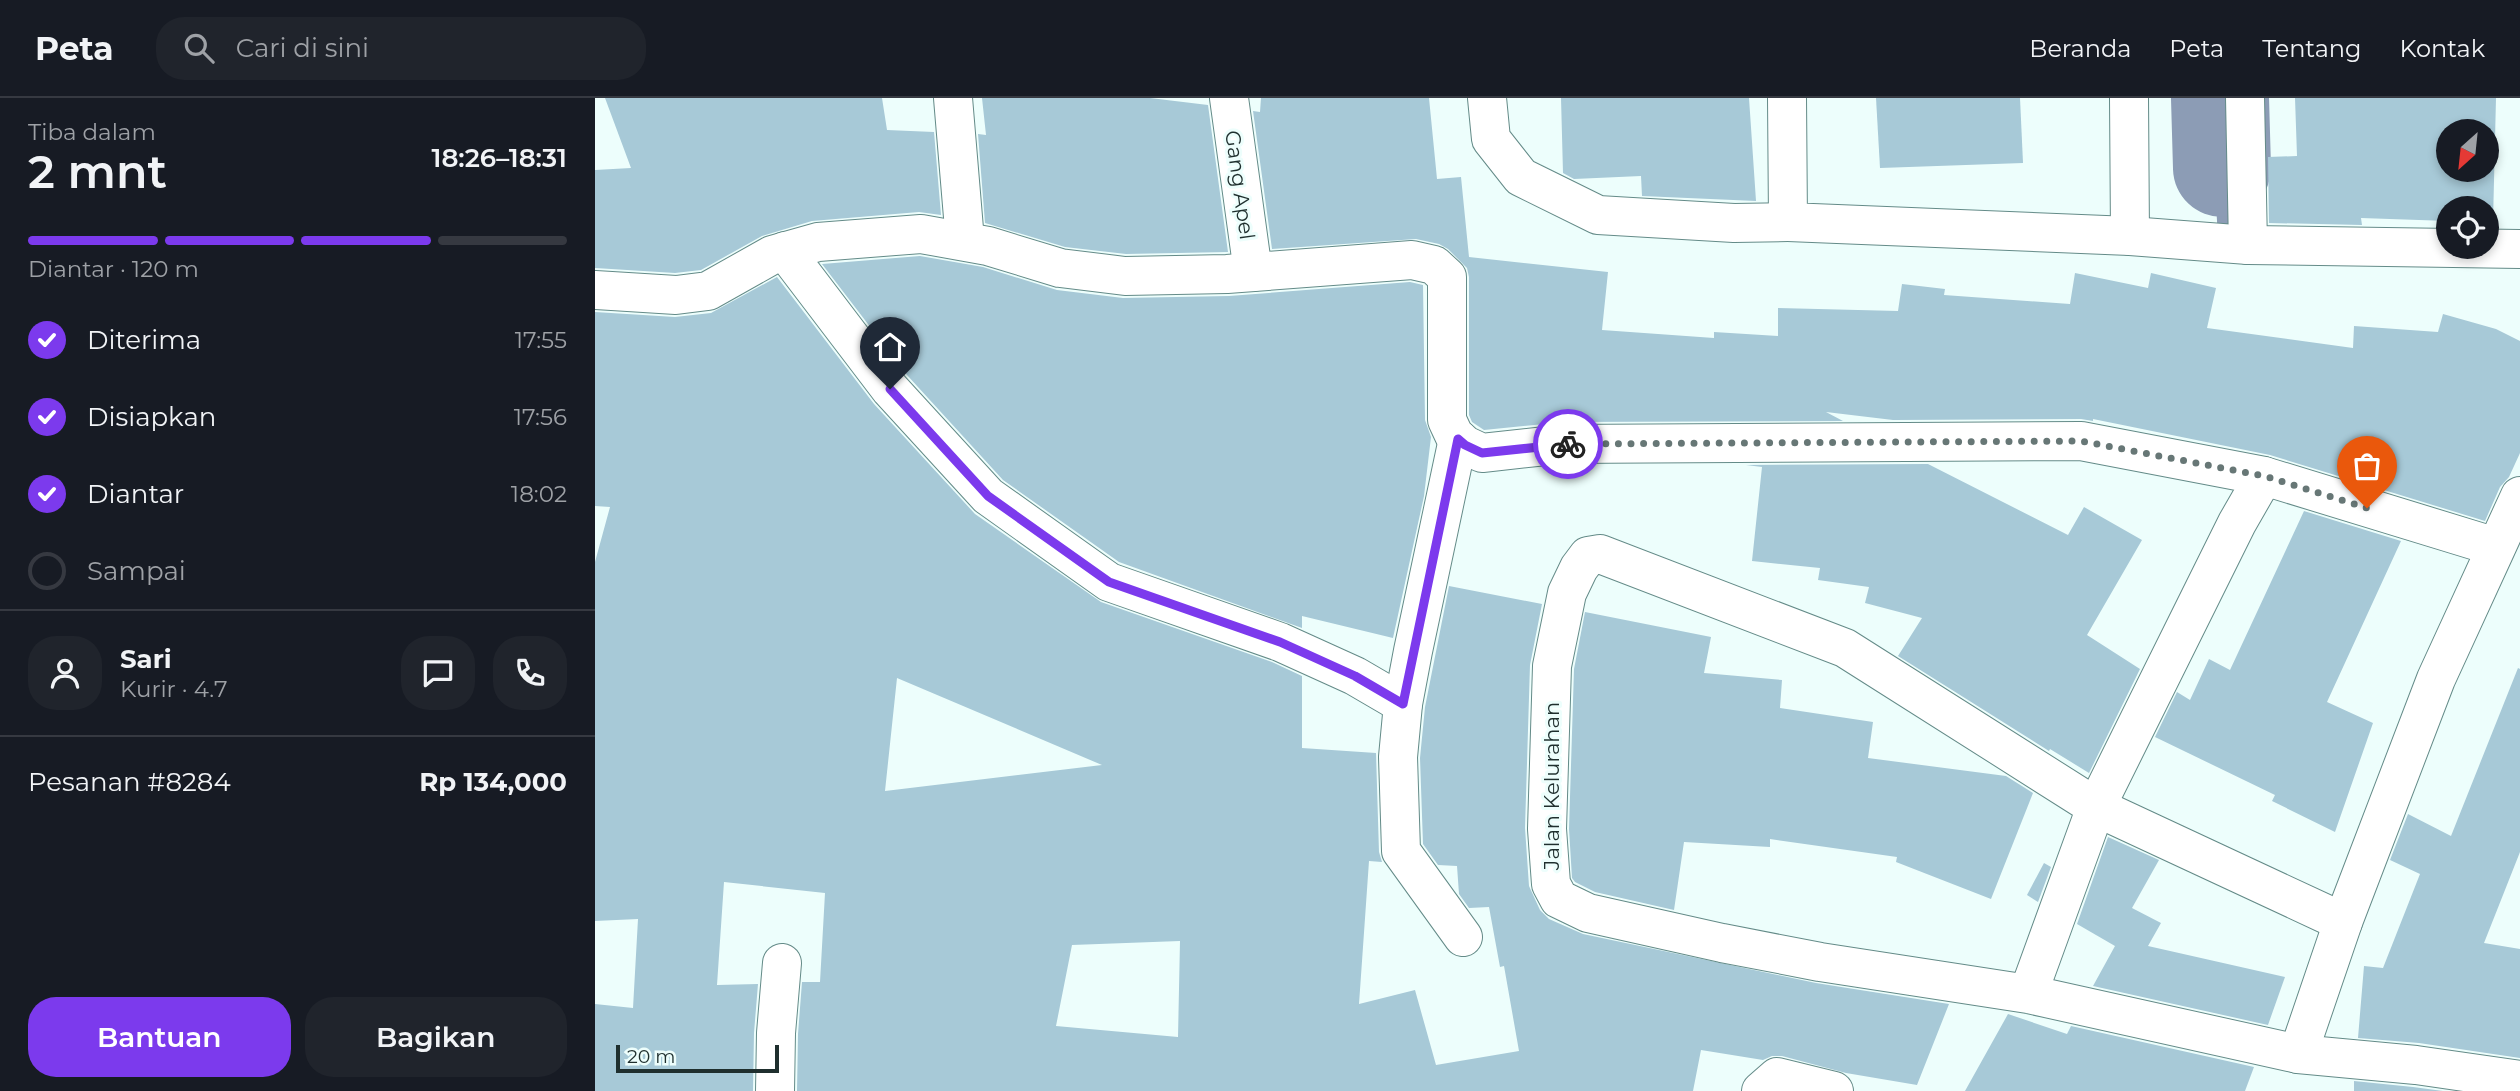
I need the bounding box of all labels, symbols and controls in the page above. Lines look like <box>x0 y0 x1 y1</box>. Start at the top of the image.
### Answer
search box <box>156 17 646 80</box>
text: Peta <box>35 28 114 68</box>
icon: search <box>180 29 218 67</box>
text: Cari di sini <box>236 32 369 64</box>
text: Beranda <box>2029 34 2131 63</box>
text: Peta <box>2169 34 2224 63</box>
text: Tentang <box>2262 34 2361 63</box>
text: Kontak <box>2399 34 2485 63</box>
text: Tiba dalam <box>28 118 156 146</box>
north arrow <box>2436 119 2499 182</box>
map controls <box>2436 119 2499 259</box>
street label: Gang Apel <box>1220 129 1260 241</box>
text: 18:26–18:31 <box>432 142 567 174</box>
text: 2 mnt <box>28 143 167 200</box>
button: locate <box>2436 196 2499 259</box>
text: Diantar · 120 m <box>28 255 199 283</box>
pin <box>860 317 920 389</box>
icon: check <box>28 321 66 359</box>
text: Diterima <box>87 324 201 356</box>
text: 17:55 <box>515 326 567 354</box>
icon: home <box>871 328 909 366</box>
icon: check <box>28 398 66 436</box>
text: Disiapkan <box>87 401 216 433</box>
text: 17:56 <box>514 403 567 431</box>
courier <box>1533 409 1603 479</box>
icon: bike <box>1549 425 1587 463</box>
pin <box>2337 436 2397 508</box>
icon: bag <box>2348 447 2386 485</box>
icon: check <box>28 475 66 513</box>
text: Diantar <box>87 478 184 510</box>
text: 18:02 <box>511 480 567 508</box>
text: Sampai <box>87 555 186 587</box>
button: person <box>28 636 102 710</box>
button: chat <box>401 636 475 710</box>
button: phone <box>493 636 567 710</box>
text: Sari <box>120 643 172 675</box>
text: Kurir · 4.7 <box>120 675 227 703</box>
street label: Jalan Kelurahan <box>1539 702 1564 871</box>
text: Pesanan #8284 <box>28 766 231 798</box>
text: Rp 134,000 <box>419 766 567 798</box>
button: Bantuan <box>28 997 291 1077</box>
button: Bagikan <box>305 997 567 1077</box>
scale bar <box>616 1042 779 1074</box>
text: 20 m <box>627 1045 675 1068</box>

